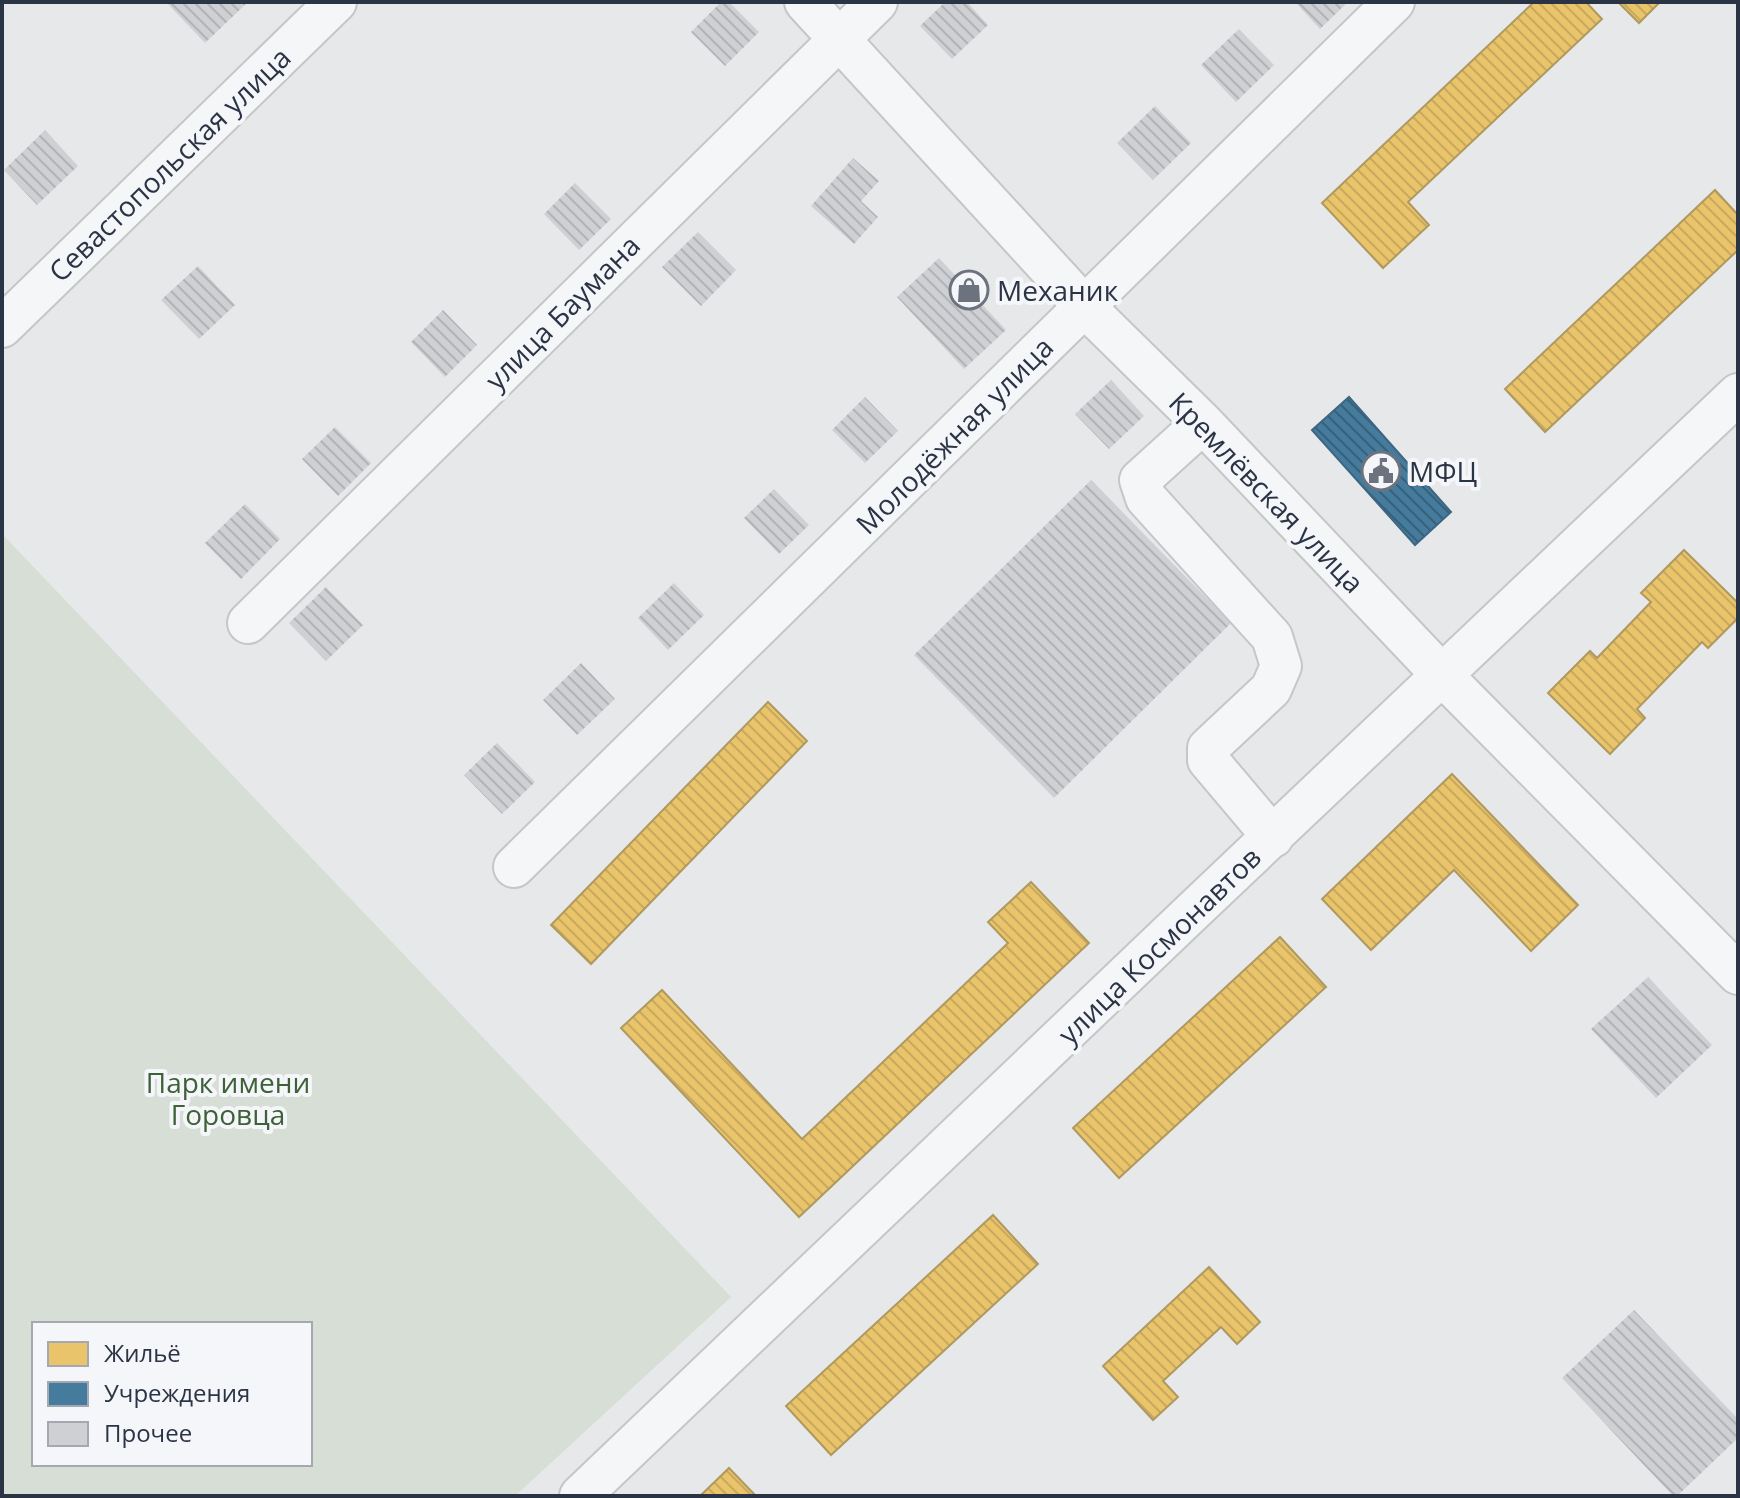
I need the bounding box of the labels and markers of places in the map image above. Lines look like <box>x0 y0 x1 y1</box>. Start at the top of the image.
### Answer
shop icon: Механик <box>948 269 990 311</box>
place label: Механик <box>997 271 1119 309</box>
public building icon: МФЦ <box>1360 450 1402 492</box>
place label: МФЦ <box>1409 452 1477 490</box>

